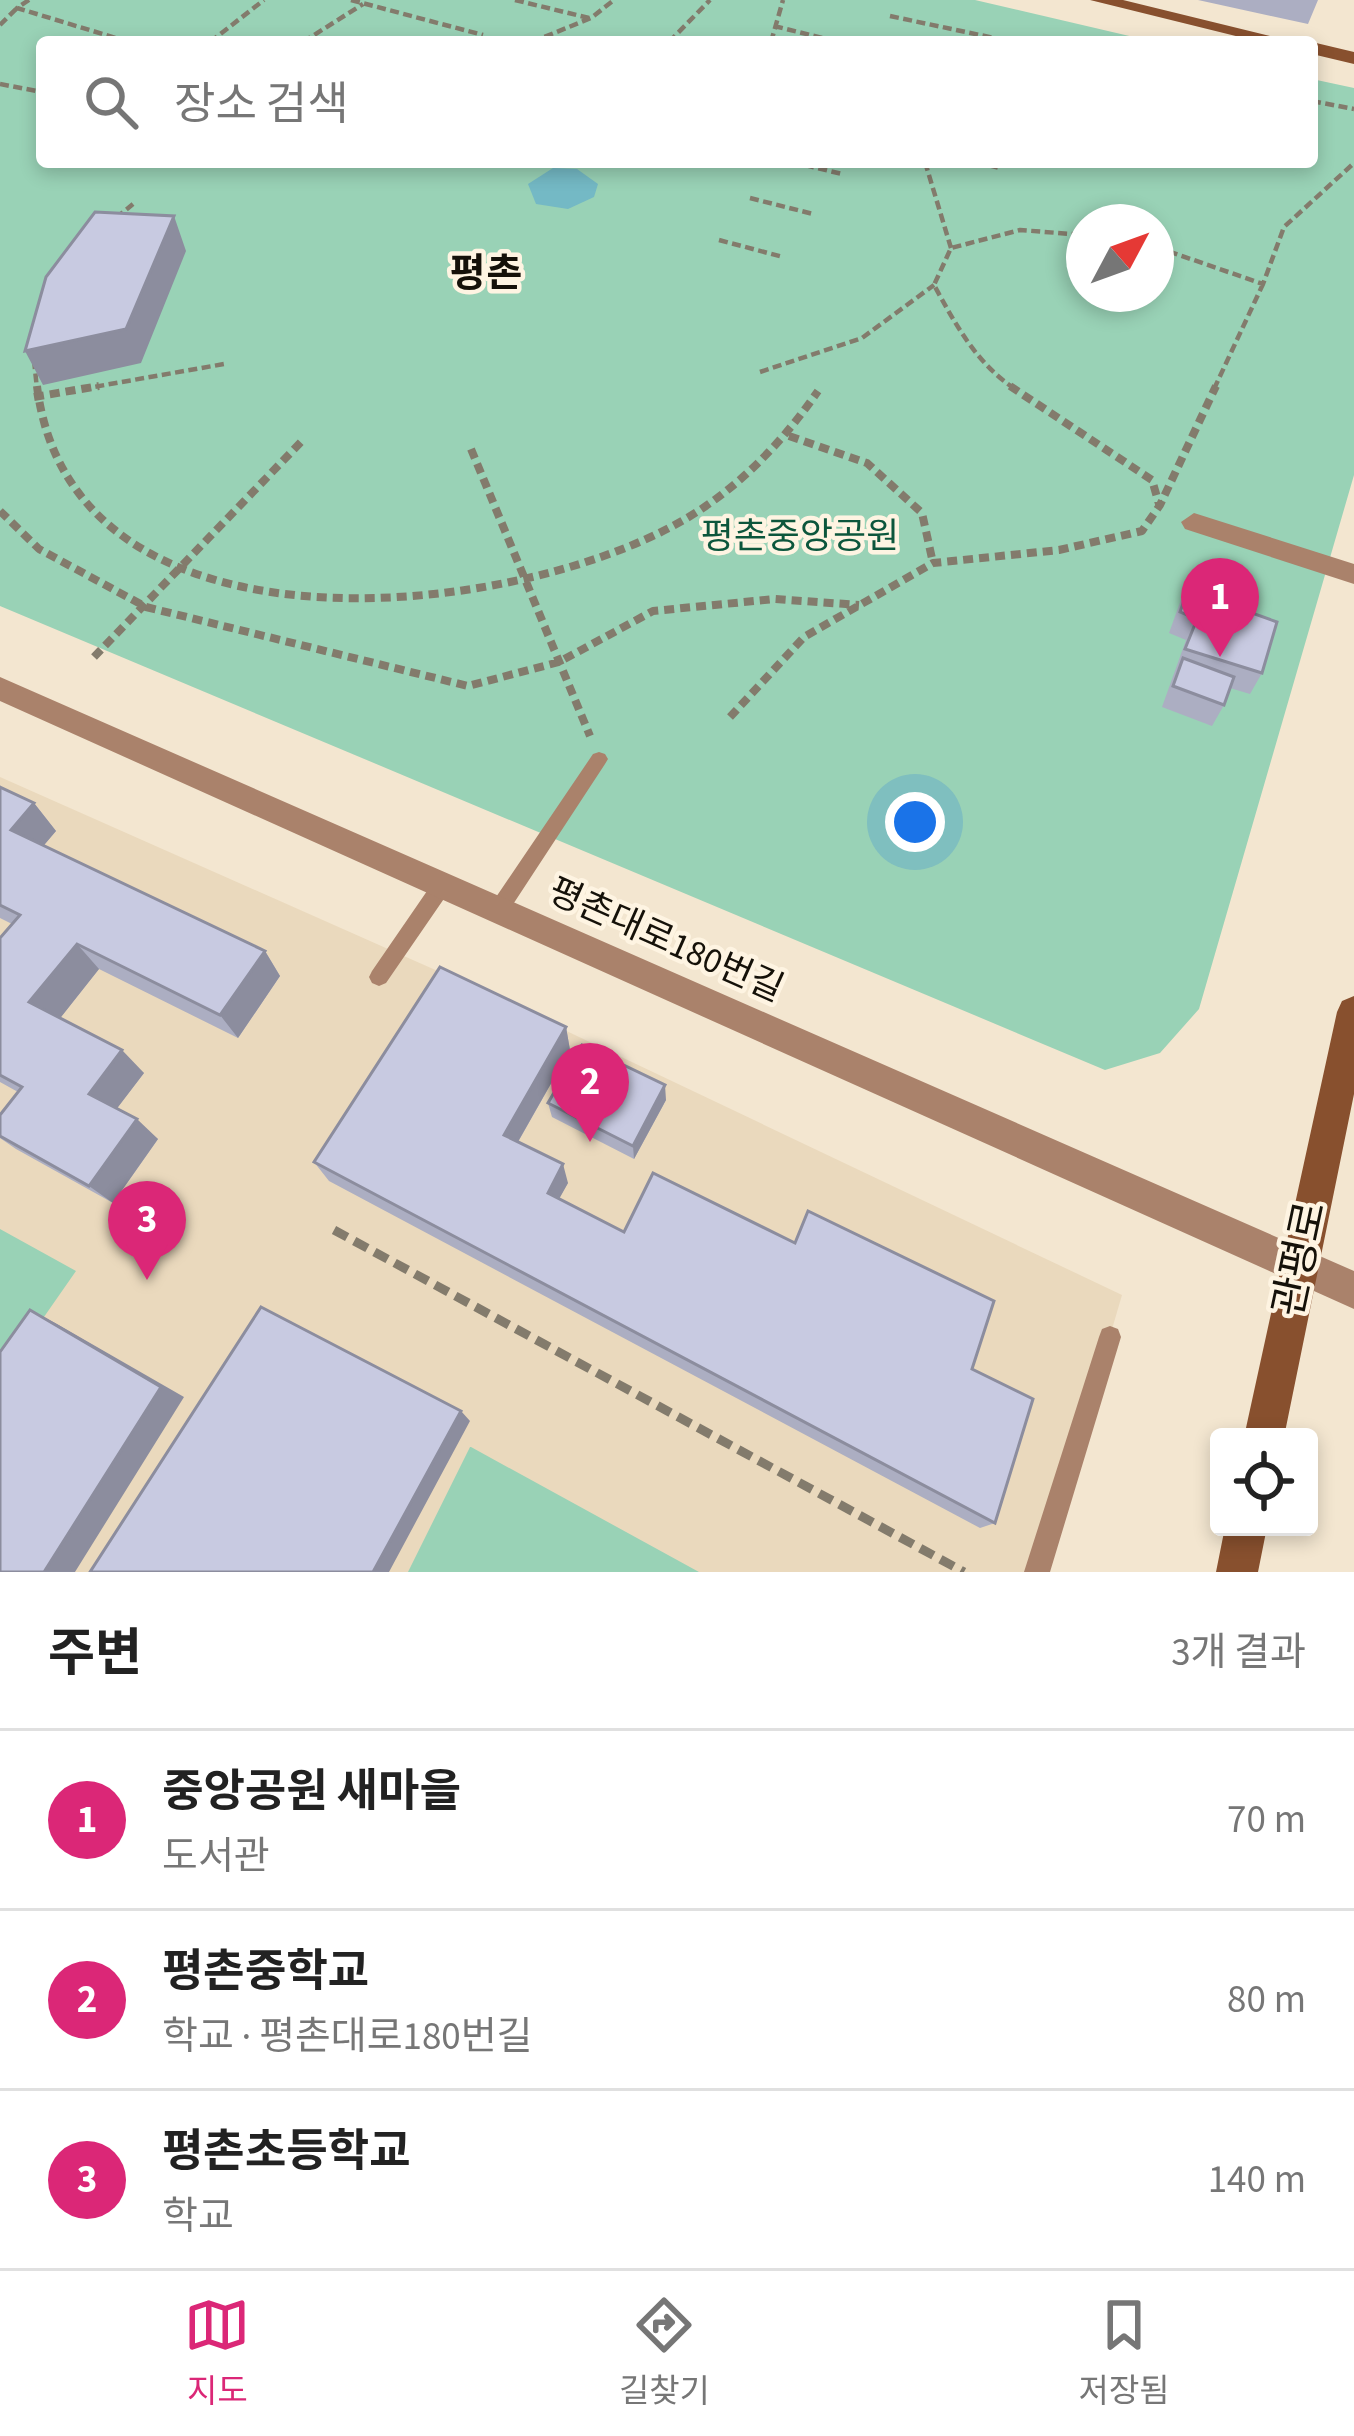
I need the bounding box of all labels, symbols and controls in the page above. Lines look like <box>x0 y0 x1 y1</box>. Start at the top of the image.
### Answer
search box <box>36 36 1318 168</box>
icon: search <box>78 69 144 135</box>
text: 장소 검색 <box>174 73 349 137</box>
north arrow <box>1066 204 1174 312</box>
district label: 평촌 <box>450 246 522 302</box>
park label: 평촌중앙공원 <box>701 511 899 562</box>
pin: 1 <box>1181 558 1259 657</box>
your location <box>885 792 945 852</box>
street label: 평촌대로180번길 <box>540 865 792 1015</box>
pin: 2 <box>551 1043 629 1142</box>
pin: 3 <box>108 1181 186 1280</box>
street label: 관평로 <box>1259 1196 1341 1322</box>
map controls <box>1210 1428 1318 1536</box>
button: locate <box>1210 1428 1318 1536</box>
text: 주변 <box>48 1618 142 1690</box>
text: 3개 결과 <box>1171 1625 1306 1681</box>
text: 중앙공원 새마을 <box>162 1760 461 1824</box>
text: 1 <box>77 1792 97 1848</box>
text: 70 m <box>1227 1792 1306 1848</box>
text: 도서관 <box>162 1829 270 1885</box>
text: 평촌중학교 <box>162 1940 369 2004</box>
text: 2 <box>77 1972 97 2028</box>
text: 80 m <box>1227 1972 1306 2028</box>
text: 학교 · 평촌대로180번길 <box>162 2009 533 2065</box>
text: 평촌초등학교 <box>162 2120 410 2184</box>
text: 3 <box>77 2152 97 2208</box>
text: 140 m <box>1208 2152 1306 2208</box>
text: 학교 <box>162 2189 234 2245</box>
tab: 지도 <box>184 2292 250 2415</box>
tab: 길찾기 <box>619 2292 710 2415</box>
tab: 저장됨 <box>1079 2292 1170 2415</box>

